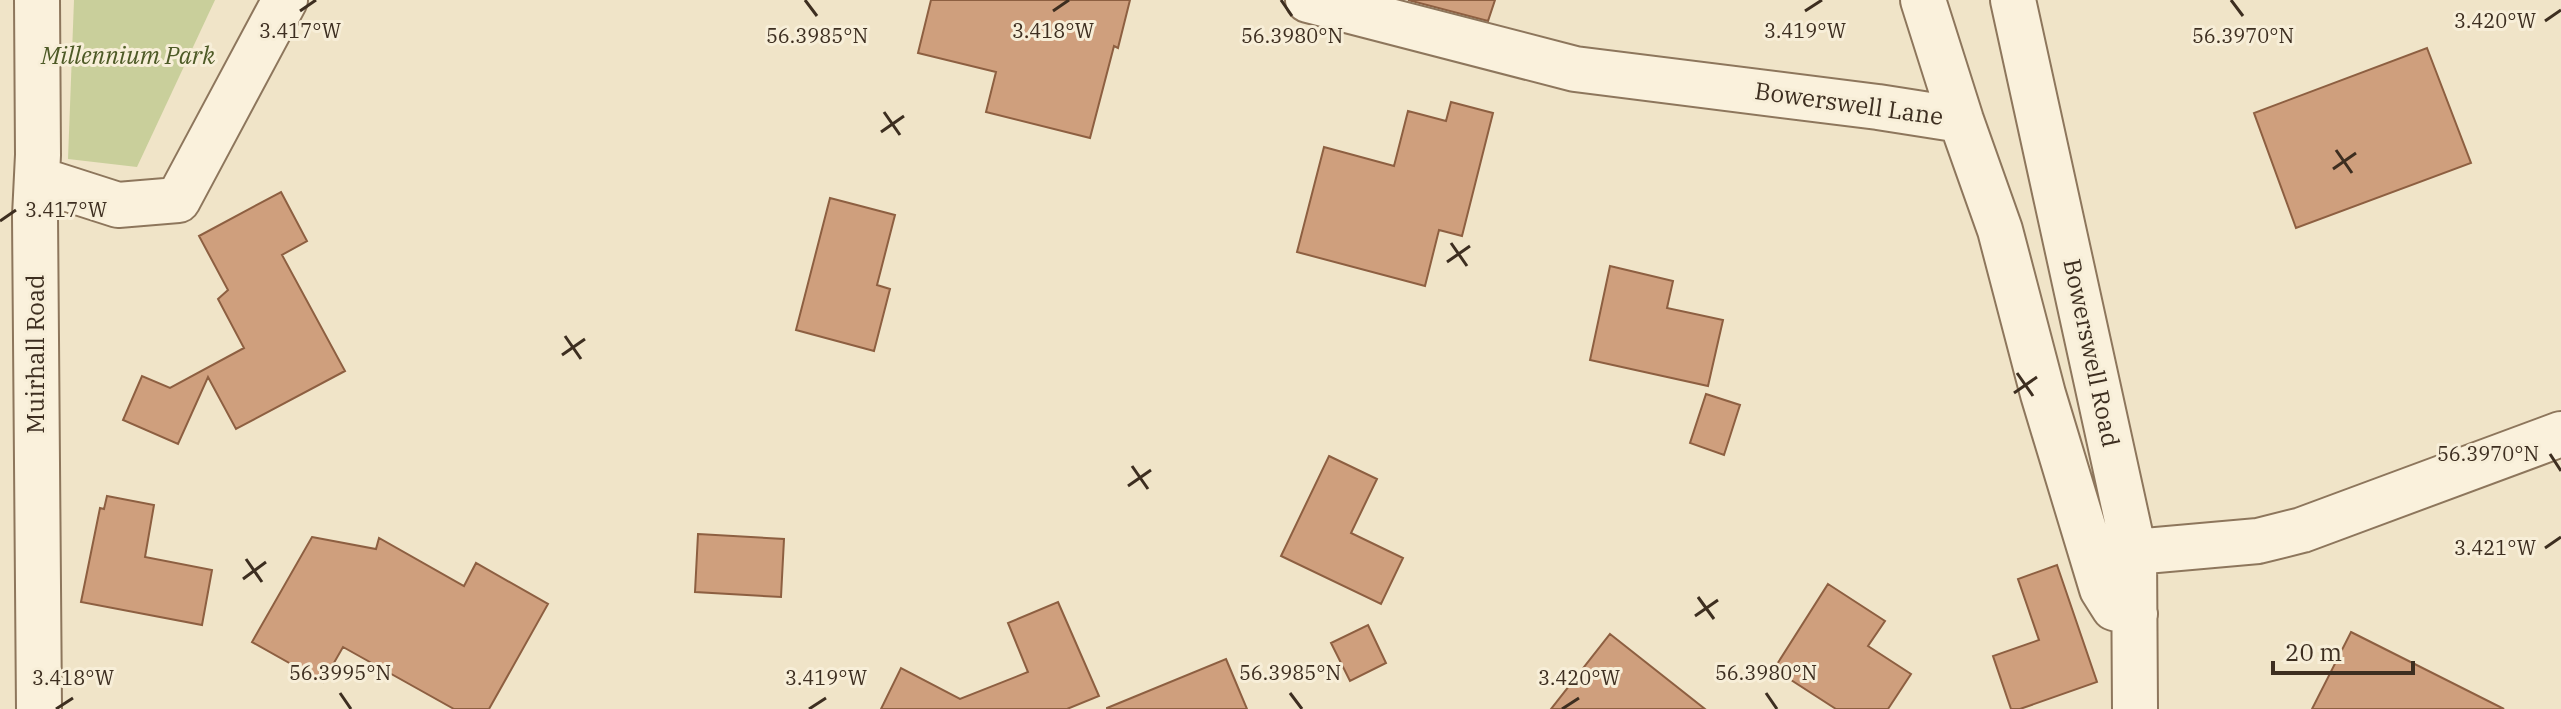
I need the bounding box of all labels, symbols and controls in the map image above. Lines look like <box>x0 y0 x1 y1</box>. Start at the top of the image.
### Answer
text: 3.420°W <box>2454 7 2536 34</box>
text: 3.417°W <box>259 17 341 44</box>
text: 3.418°W <box>1012 17 1094 44</box>
text: 3.419°W <box>1764 17 1846 44</box>
text: 56.3985°N <box>766 22 868 49</box>
text: 56.3980°N <box>1241 22 1343 49</box>
text: 56.3970°N <box>2192 22 2294 49</box>
park label: Millennium Park <box>40 39 215 71</box>
street label: Bowerswell Lane <box>1753 74 1945 132</box>
text: 3.417°W <box>25 196 107 223</box>
street label: Bowerswell Road <box>2056 256 2128 450</box>
street label: Muirhall Road <box>19 274 51 434</box>
text: 56.3970°N <box>2437 440 2539 467</box>
text: 3.421°W <box>2454 534 2536 561</box>
scale bar <box>2273 625 2413 675</box>
text: 20 m <box>2285 636 2342 668</box>
text: 56.3995°N <box>289 659 391 686</box>
text: 56.3985°N <box>1239 659 1341 686</box>
text: 56.3980°N <box>1715 659 1817 686</box>
text: 3.418°W <box>32 664 114 691</box>
text: 3.419°W <box>785 664 867 691</box>
text: 3.420°W <box>1538 664 1620 691</box>

